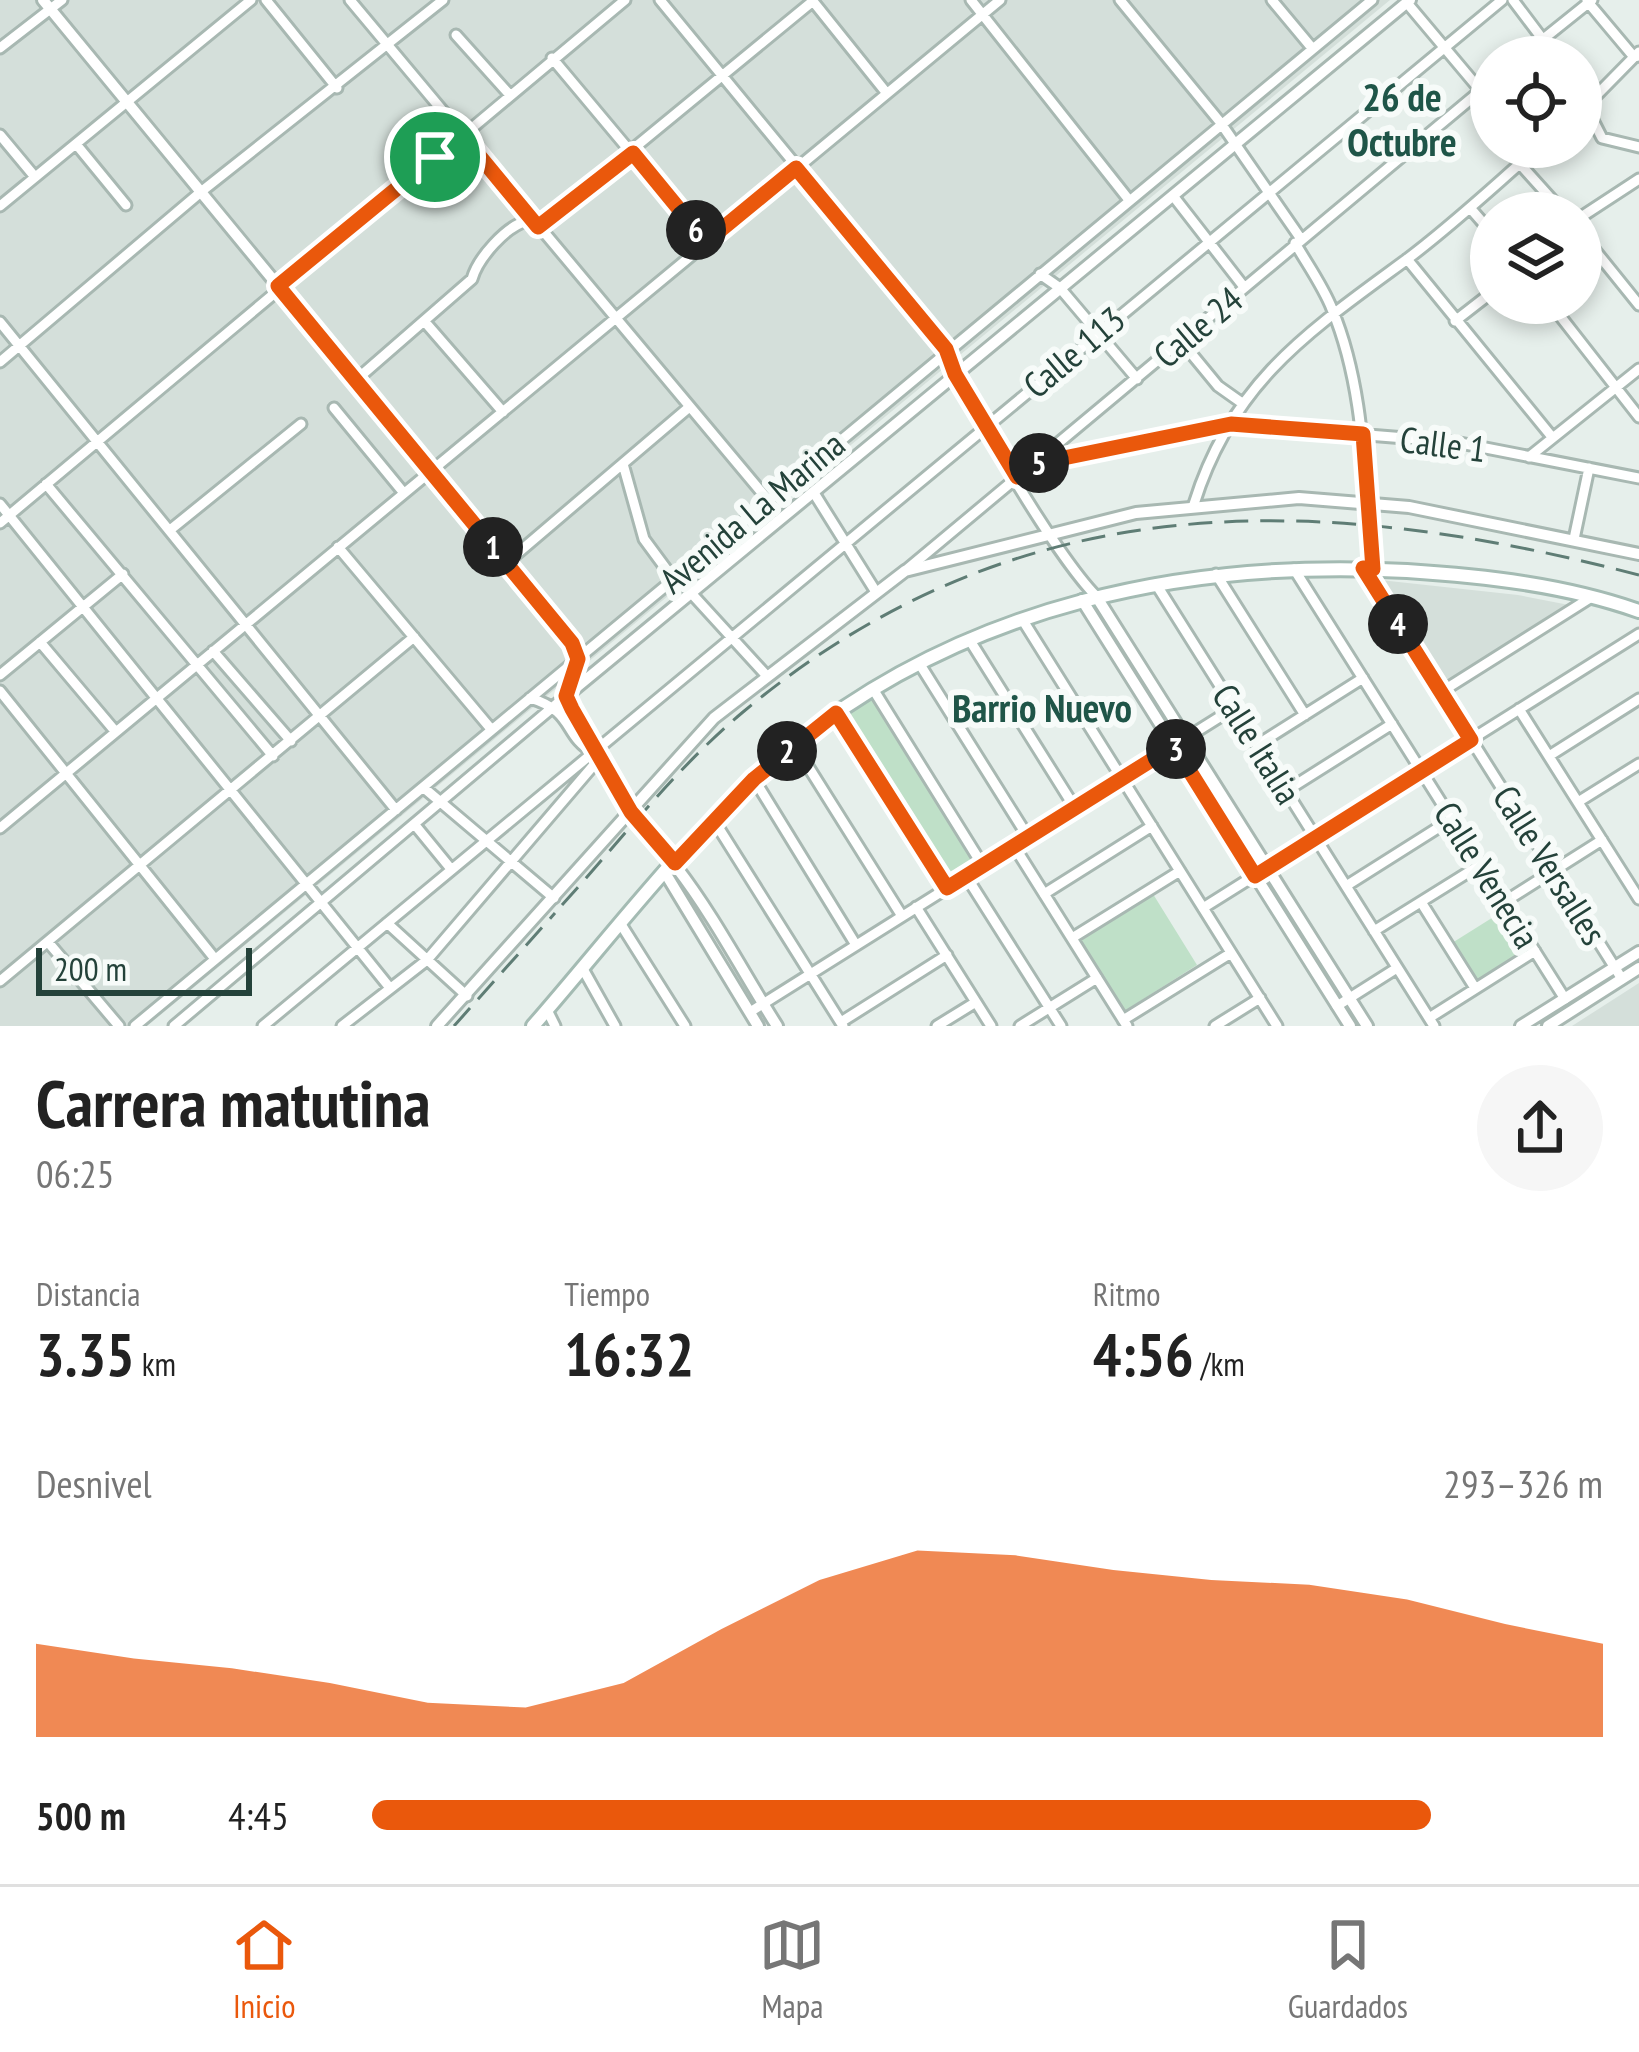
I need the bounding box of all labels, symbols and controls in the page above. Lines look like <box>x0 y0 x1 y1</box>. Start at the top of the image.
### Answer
map controls <box>1470 36 1602 324</box>
button: locate <box>1470 36 1602 168</box>
district label: 26 de Octubre <box>1347 71 1457 167</box>
pin <box>384 106 486 208</box>
icon: arrive <box>402 124 468 190</box>
button: layers <box>1470 192 1602 324</box>
pin: 6 <box>666 200 726 260</box>
text: 6 <box>688 208 704 251</box>
street label: Calle 24 <box>1143 276 1252 377</box>
street label: Calle 113 <box>1013 296 1134 408</box>
street label: Calle 1 <box>1398 415 1489 472</box>
street label: Avenida La Marina <box>649 420 854 603</box>
pin: 5 <box>1009 433 1069 493</box>
text: 5 <box>1031 441 1047 484</box>
pin: 1 <box>463 517 523 577</box>
text: 1 <box>485 525 501 568</box>
pin: 4 <box>1368 594 1428 654</box>
text: 4 <box>1390 602 1406 645</box>
street label: Calle Italia <box>1202 675 1313 813</box>
district label: Barrio Nuevo <box>952 682 1132 733</box>
pin: 3 <box>1146 719 1206 779</box>
pin: 2 <box>757 721 817 781</box>
text: 3 <box>1168 727 1184 770</box>
text: 2 <box>779 729 795 772</box>
street label: Calle Versalles <box>1483 776 1618 953</box>
street label: Calle Venecia <box>1424 793 1551 957</box>
scale bar <box>36 942 252 995</box>
text: 200 m <box>54 947 127 990</box>
text: Carrera matutina <box>36 1060 431 1145</box>
button: share <box>1477 1065 1603 1191</box>
text: 06:25 <box>36 1148 114 1199</box>
text: Distancia <box>36 1272 141 1315</box>
text: Tiempo <box>564 1272 650 1315</box>
text: Ritmo <box>1093 1272 1160 1315</box>
text: 3.35 <box>36 1315 135 1393</box>
text: 16:32 <box>564 1315 694 1393</box>
text: 4:56 <box>1093 1315 1194 1393</box>
text: km <box>135 1342 176 1385</box>
text: /km <box>1194 1342 1245 1385</box>
text: Desnivel <box>36 1458 152 1509</box>
text: 293–326 m <box>1443 1458 1603 1509</box>
text: 500 m <box>36 1790 126 1841</box>
text: 4:45 <box>228 1790 289 1841</box>
tab: Inicio <box>231 1912 297 2027</box>
tab: Mapa <box>759 1912 825 2027</box>
tab: Guardados <box>1288 1912 1408 2027</box>

